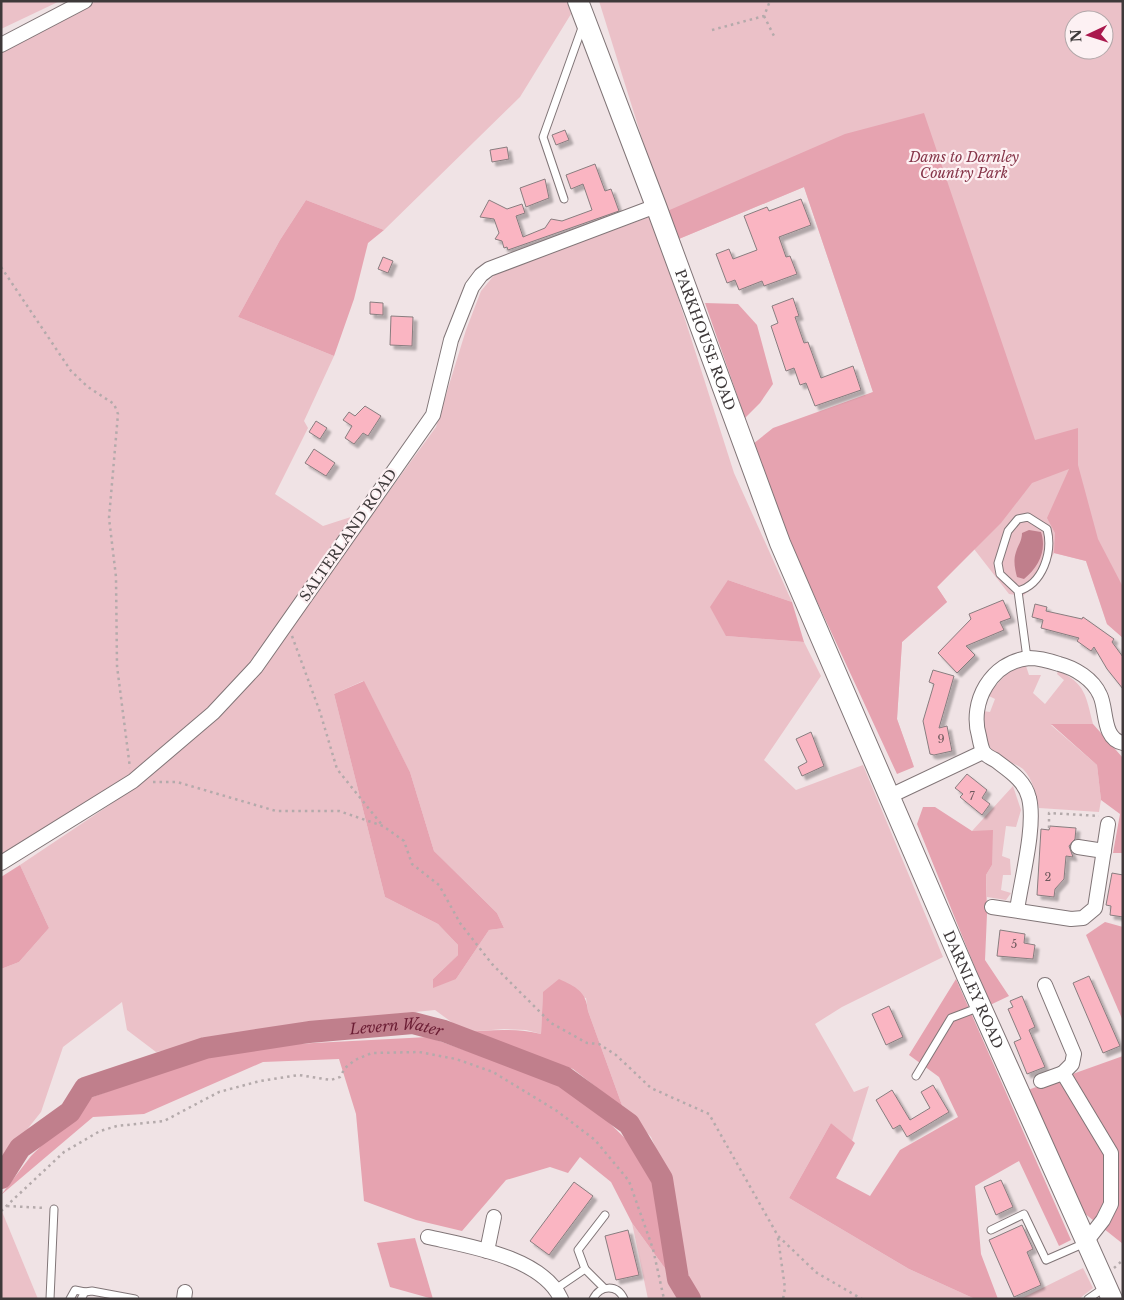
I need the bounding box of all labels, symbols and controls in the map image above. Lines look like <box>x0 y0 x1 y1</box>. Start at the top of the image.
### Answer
north arrow <box>1064 10 1114 60</box>
text: N <box>1067 29 1085 43</box>
park label: Dams to Darnley Country Park <box>908 148 1020 182</box>
street label: PARKHOUSE ROAD <box>671 267 740 413</box>
street label: SALTERLAND ROAD <box>295 465 401 605</box>
house number: 9 <box>937 732 945 746</box>
house number: 7 <box>969 789 975 803</box>
house number: 2 <box>1045 870 1052 884</box>
street label: DARNLEY ROAD <box>939 928 1007 1051</box>
house number: 5 <box>1011 937 1017 951</box>
water label: Levern Water <box>348 1013 446 1040</box>

